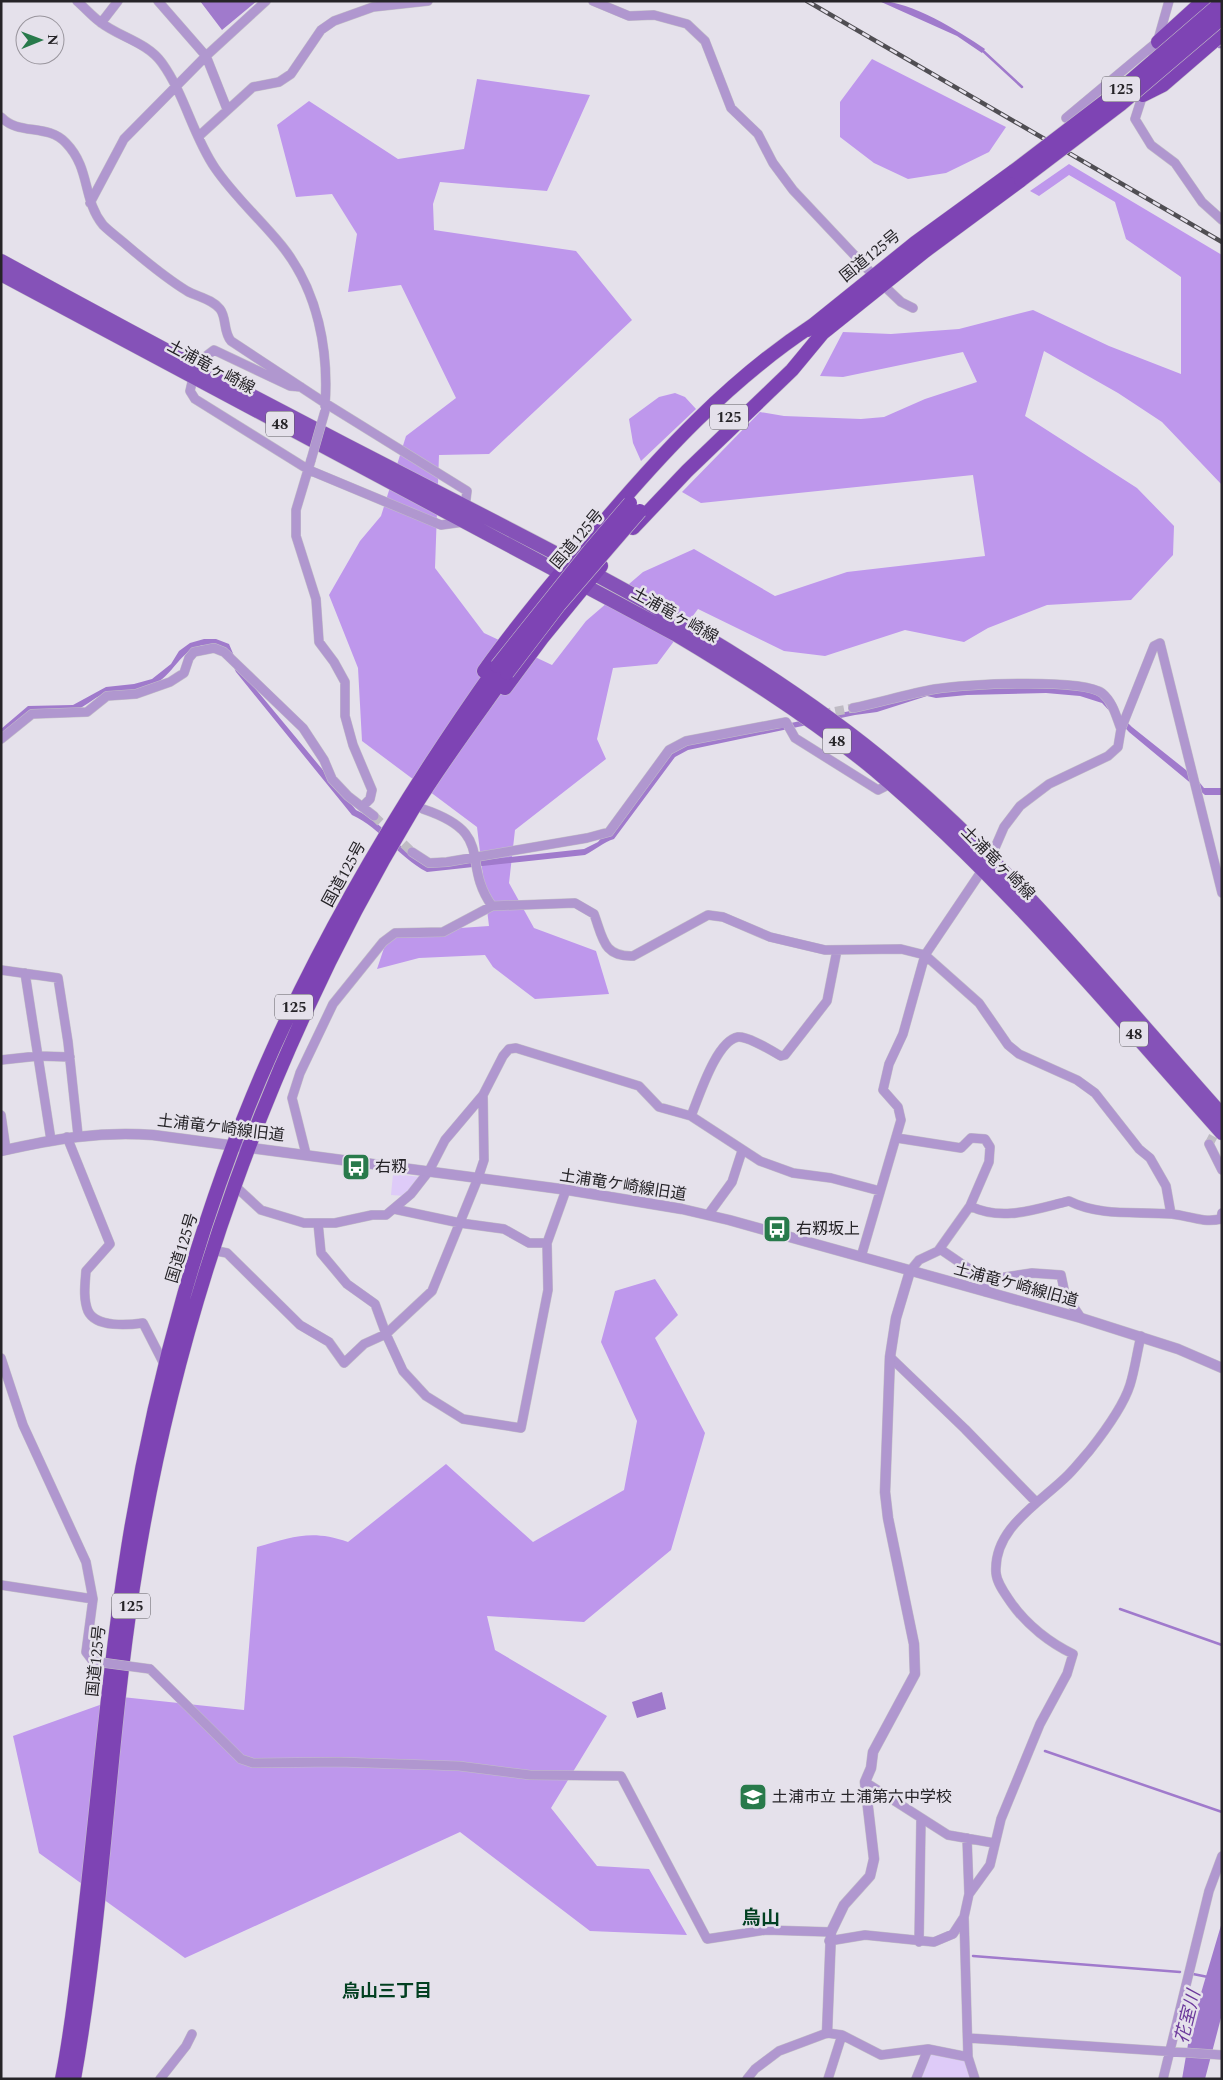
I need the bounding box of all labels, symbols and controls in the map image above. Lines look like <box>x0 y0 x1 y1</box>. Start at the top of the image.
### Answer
north arrow <box>15 15 65 65</box>
text: N <box>42 34 63 46</box>
road number: 125 <box>1102 76 1140 102</box>
street label: 国道125号 <box>834 224 906 288</box>
street label: 土浦竜ヶ崎線 <box>163 334 259 400</box>
road number: 125 <box>710 404 748 430</box>
road number: 48 <box>266 412 294 436</box>
street label: 国道125号 <box>545 504 609 574</box>
street label: 土浦竜ヶ崎線 <box>627 581 723 649</box>
road number: 48 <box>823 728 851 754</box>
street label: 土浦竜ヶ崎線 <box>956 821 1040 905</box>
street label: 国道125号 <box>316 837 372 911</box>
road number: 125 <box>275 994 313 1020</box>
road number: 48 <box>1120 1022 1148 1046</box>
street label: 土浦竜ケ崎線旧道 <box>156 1108 286 1148</box>
bus stop icon: 右籾 <box>341 1152 371 1182</box>
place label: 右籾 <box>375 1155 407 1179</box>
street label: 土浦竜ケ崎線旧道 <box>558 1163 688 1207</box>
street label: 国道125号 <box>160 1210 204 1286</box>
bus stop icon: 右籾坂上 <box>762 1214 792 1244</box>
place label: 右籾坂上 <box>796 1217 860 1241</box>
street label: 土浦竜ケ崎線旧道 <box>951 1257 1081 1313</box>
road number: 125 <box>112 1594 150 1618</box>
street label: 国道125号 <box>80 1624 112 1698</box>
school or university icon: 土浦市立 土浦第六中学校 <box>738 1782 768 1812</box>
place label: 土浦市立 土浦第六中学校 <box>772 1785 952 1809</box>
district label: 烏山 <box>742 1904 780 1933</box>
district label: 烏山三丁目 <box>342 1978 432 2005</box>
water label: 花室川 <box>1168 1986 1208 2046</box>

